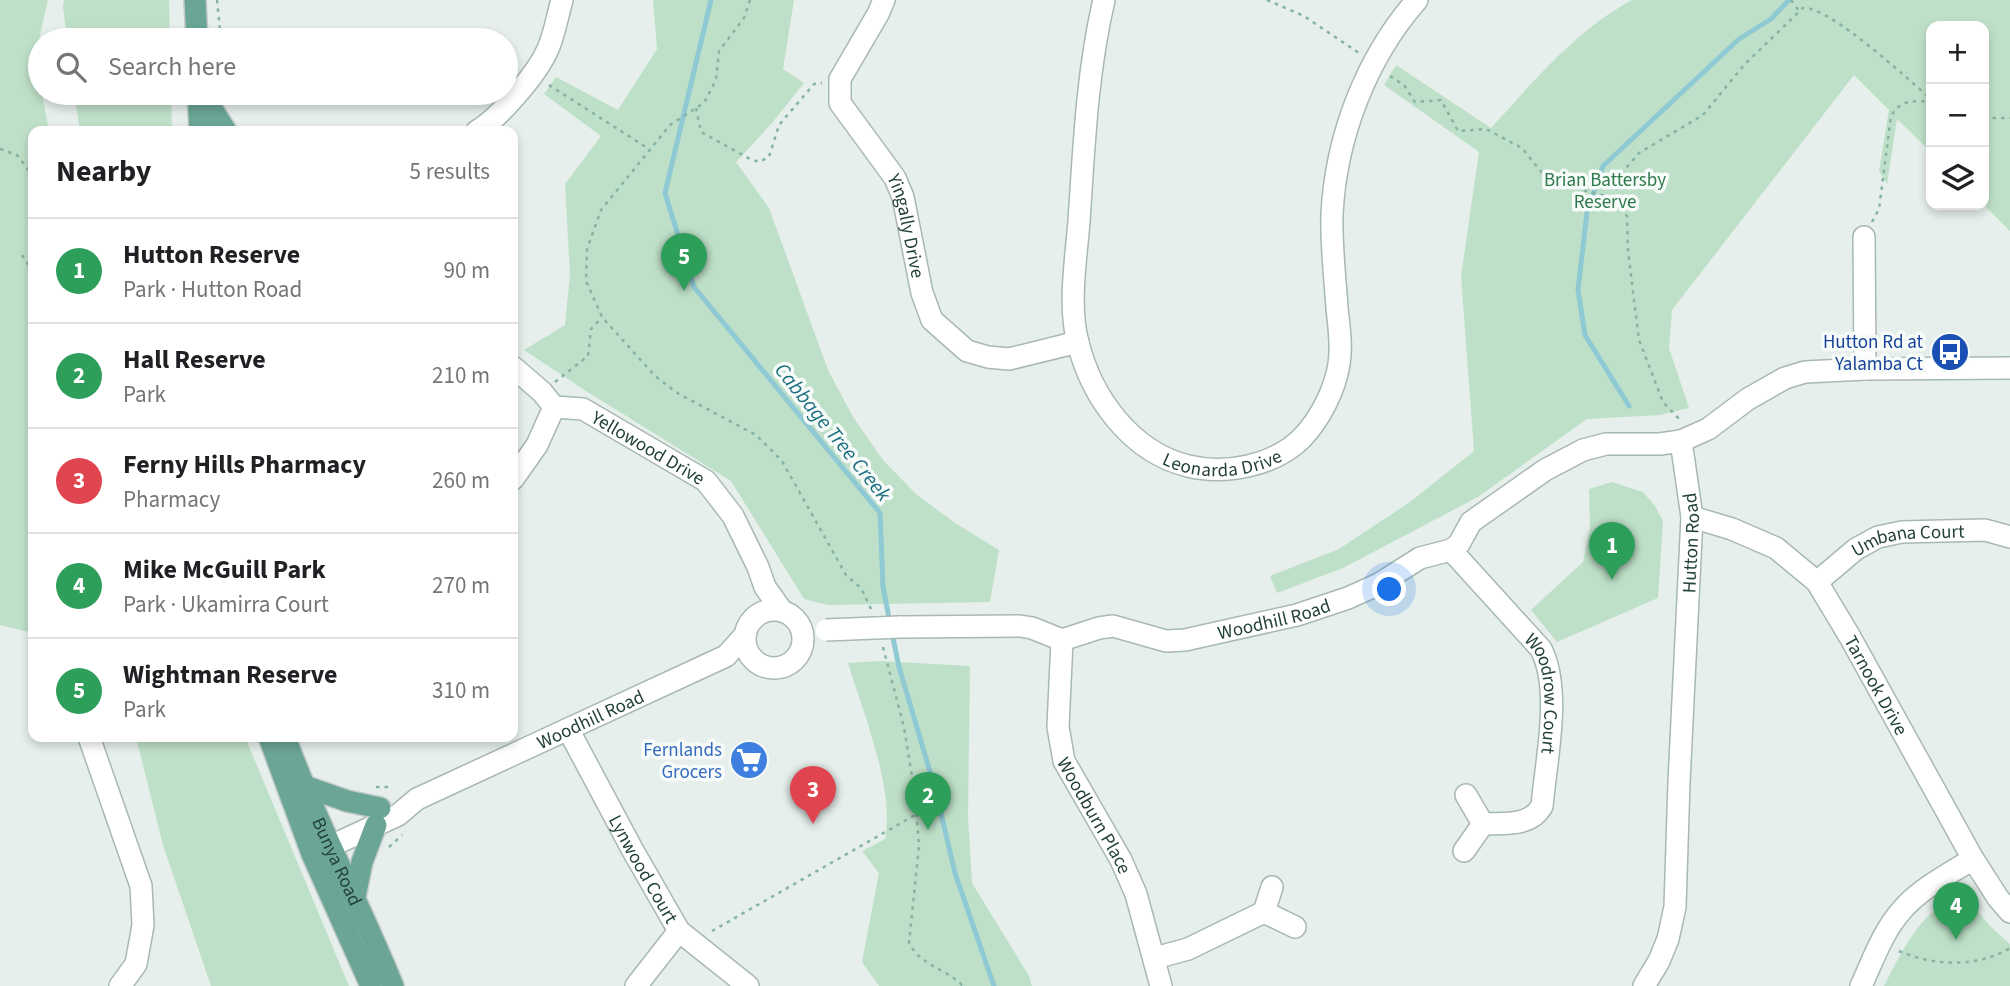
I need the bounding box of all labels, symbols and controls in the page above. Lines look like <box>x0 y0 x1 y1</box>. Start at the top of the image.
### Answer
map controls <box>1926 21 1989 210</box>
button: + <box>1926 21 1989 84</box>
search box <box>28 28 518 105</box>
icon: search <box>52 48 90 86</box>
text: Search here <box>108 48 236 85</box>
button: − <box>1926 84 1989 147</box>
button: layers <box>1926 147 1989 210</box>
text: Nearby <box>56 150 151 193</box>
text: 5 results <box>410 155 490 188</box>
park label: Brian Battersby Reserve <box>1544 167 1666 216</box>
street label: Yingally Drive <box>879 169 931 281</box>
pin: 5 <box>661 233 707 291</box>
text: Hutton Reserve <box>123 236 300 273</box>
text: 1 <box>73 254 85 287</box>
text: 90 m <box>443 254 490 287</box>
text: Park · Hutton Road <box>123 273 302 306</box>
place label: Hutton Rd at Yalamba Ct <box>1823 329 1924 378</box>
bus stop icon: Hutton Rd at Yalamba Ct <box>1929 331 1971 373</box>
text: Hall Reserve <box>123 341 266 378</box>
water label: Cabbage Tree Creek <box>768 356 899 509</box>
text: 2 <box>73 359 85 392</box>
text: 210 m <box>432 359 490 392</box>
text: Park <box>123 378 166 411</box>
street label: Yellowood Drive <box>585 404 710 492</box>
street label: Leonarda Drive <box>1158 443 1287 484</box>
text: Ferny Hills Pharmacy <box>123 446 366 483</box>
text: 3 <box>73 464 85 497</box>
text: 260 m <box>432 464 490 497</box>
text: Pharmacy <box>123 483 220 516</box>
street label: Hutton Road <box>1676 491 1707 594</box>
street label: Umbana Court <box>1847 518 1965 564</box>
pin: 1 <box>1589 522 1635 580</box>
text: Mike McGuill Park <box>123 551 326 588</box>
text: 4 <box>73 569 85 602</box>
text: 270 m <box>432 569 490 602</box>
your location <box>1372 572 1406 606</box>
text: Park · Ukamirra Court <box>123 588 329 621</box>
street label: Woodhill Road <box>1215 593 1334 647</box>
street label: Woodrow Court <box>1518 627 1564 756</box>
street label: Tarnook Drive <box>1837 631 1914 741</box>
text: Wightman Reserve <box>123 656 338 693</box>
text: 5 <box>73 674 85 707</box>
text: 310 m <box>432 674 490 707</box>
street label: Woodhill Road <box>533 684 649 757</box>
text: Park <box>123 693 166 726</box>
place label: Fernlands Grocers <box>643 737 722 786</box>
supermarket icon: Fernlands Grocers <box>728 739 770 781</box>
street label: Woodburn Place <box>1050 752 1137 878</box>
pin: 3 <box>790 766 836 824</box>
pin: 2 <box>905 772 951 830</box>
street label: Lynwood Court <box>601 810 684 929</box>
street label: Bunya Road <box>304 813 368 911</box>
pin: 4 <box>1933 882 1979 940</box>

